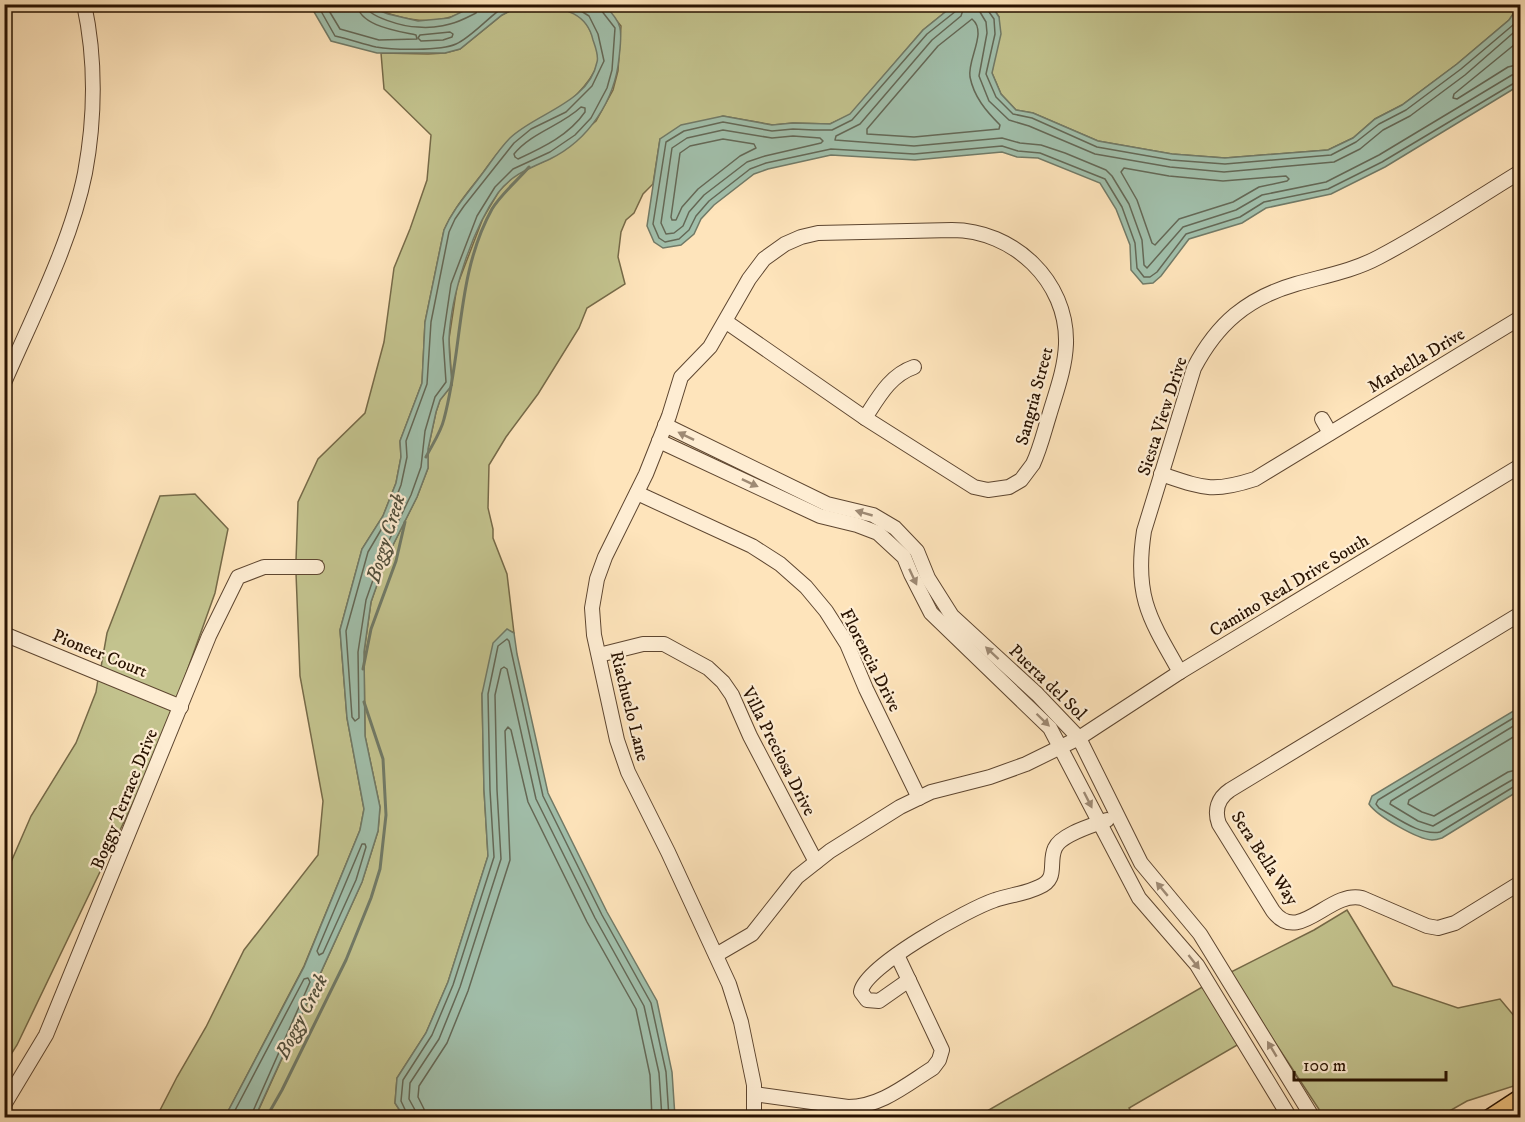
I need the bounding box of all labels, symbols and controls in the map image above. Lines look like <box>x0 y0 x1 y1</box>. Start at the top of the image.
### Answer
street label: Marbella Drive <box>1364 323 1469 398</box>
street label: Sangria Street <box>1011 345 1059 448</box>
street label: Siesta View Drive <box>1133 354 1193 478</box>
one-way arrow <box>678 431 695 440</box>
one-way arrow <box>742 479 759 488</box>
water label: Boggy Creek <box>361 491 412 587</box>
one-way arrow <box>855 508 873 517</box>
street label: Camino Real Drive South <box>1206 529 1374 642</box>
one-way arrow <box>908 569 917 586</box>
street label: Florencia Drive <box>835 605 905 716</box>
street label: Pioneer Court <box>49 625 151 683</box>
street label: Puerta del Sol <box>1004 640 1091 726</box>
one-way arrow <box>985 646 1000 660</box>
street label: Riachuelo Lane <box>605 649 653 764</box>
street label: Villa Preciosa Drive <box>736 683 820 820</box>
one-way arrow <box>1035 713 1049 727</box>
street label: Boggy Terrace Drive <box>87 726 163 873</box>
one-way arrow <box>1084 791 1093 808</box>
street label: Sera Bella Way <box>1226 807 1303 910</box>
one-way arrow <box>1156 881 1169 897</box>
one-way arrow <box>1188 954 1200 970</box>
water label: Boggy Creek <box>270 970 334 1064</box>
one-way arrow <box>1267 1040 1277 1057</box>
scale bar <box>1294 1044 1446 1082</box>
text: 100 m <box>1303 1055 1346 1077</box>

